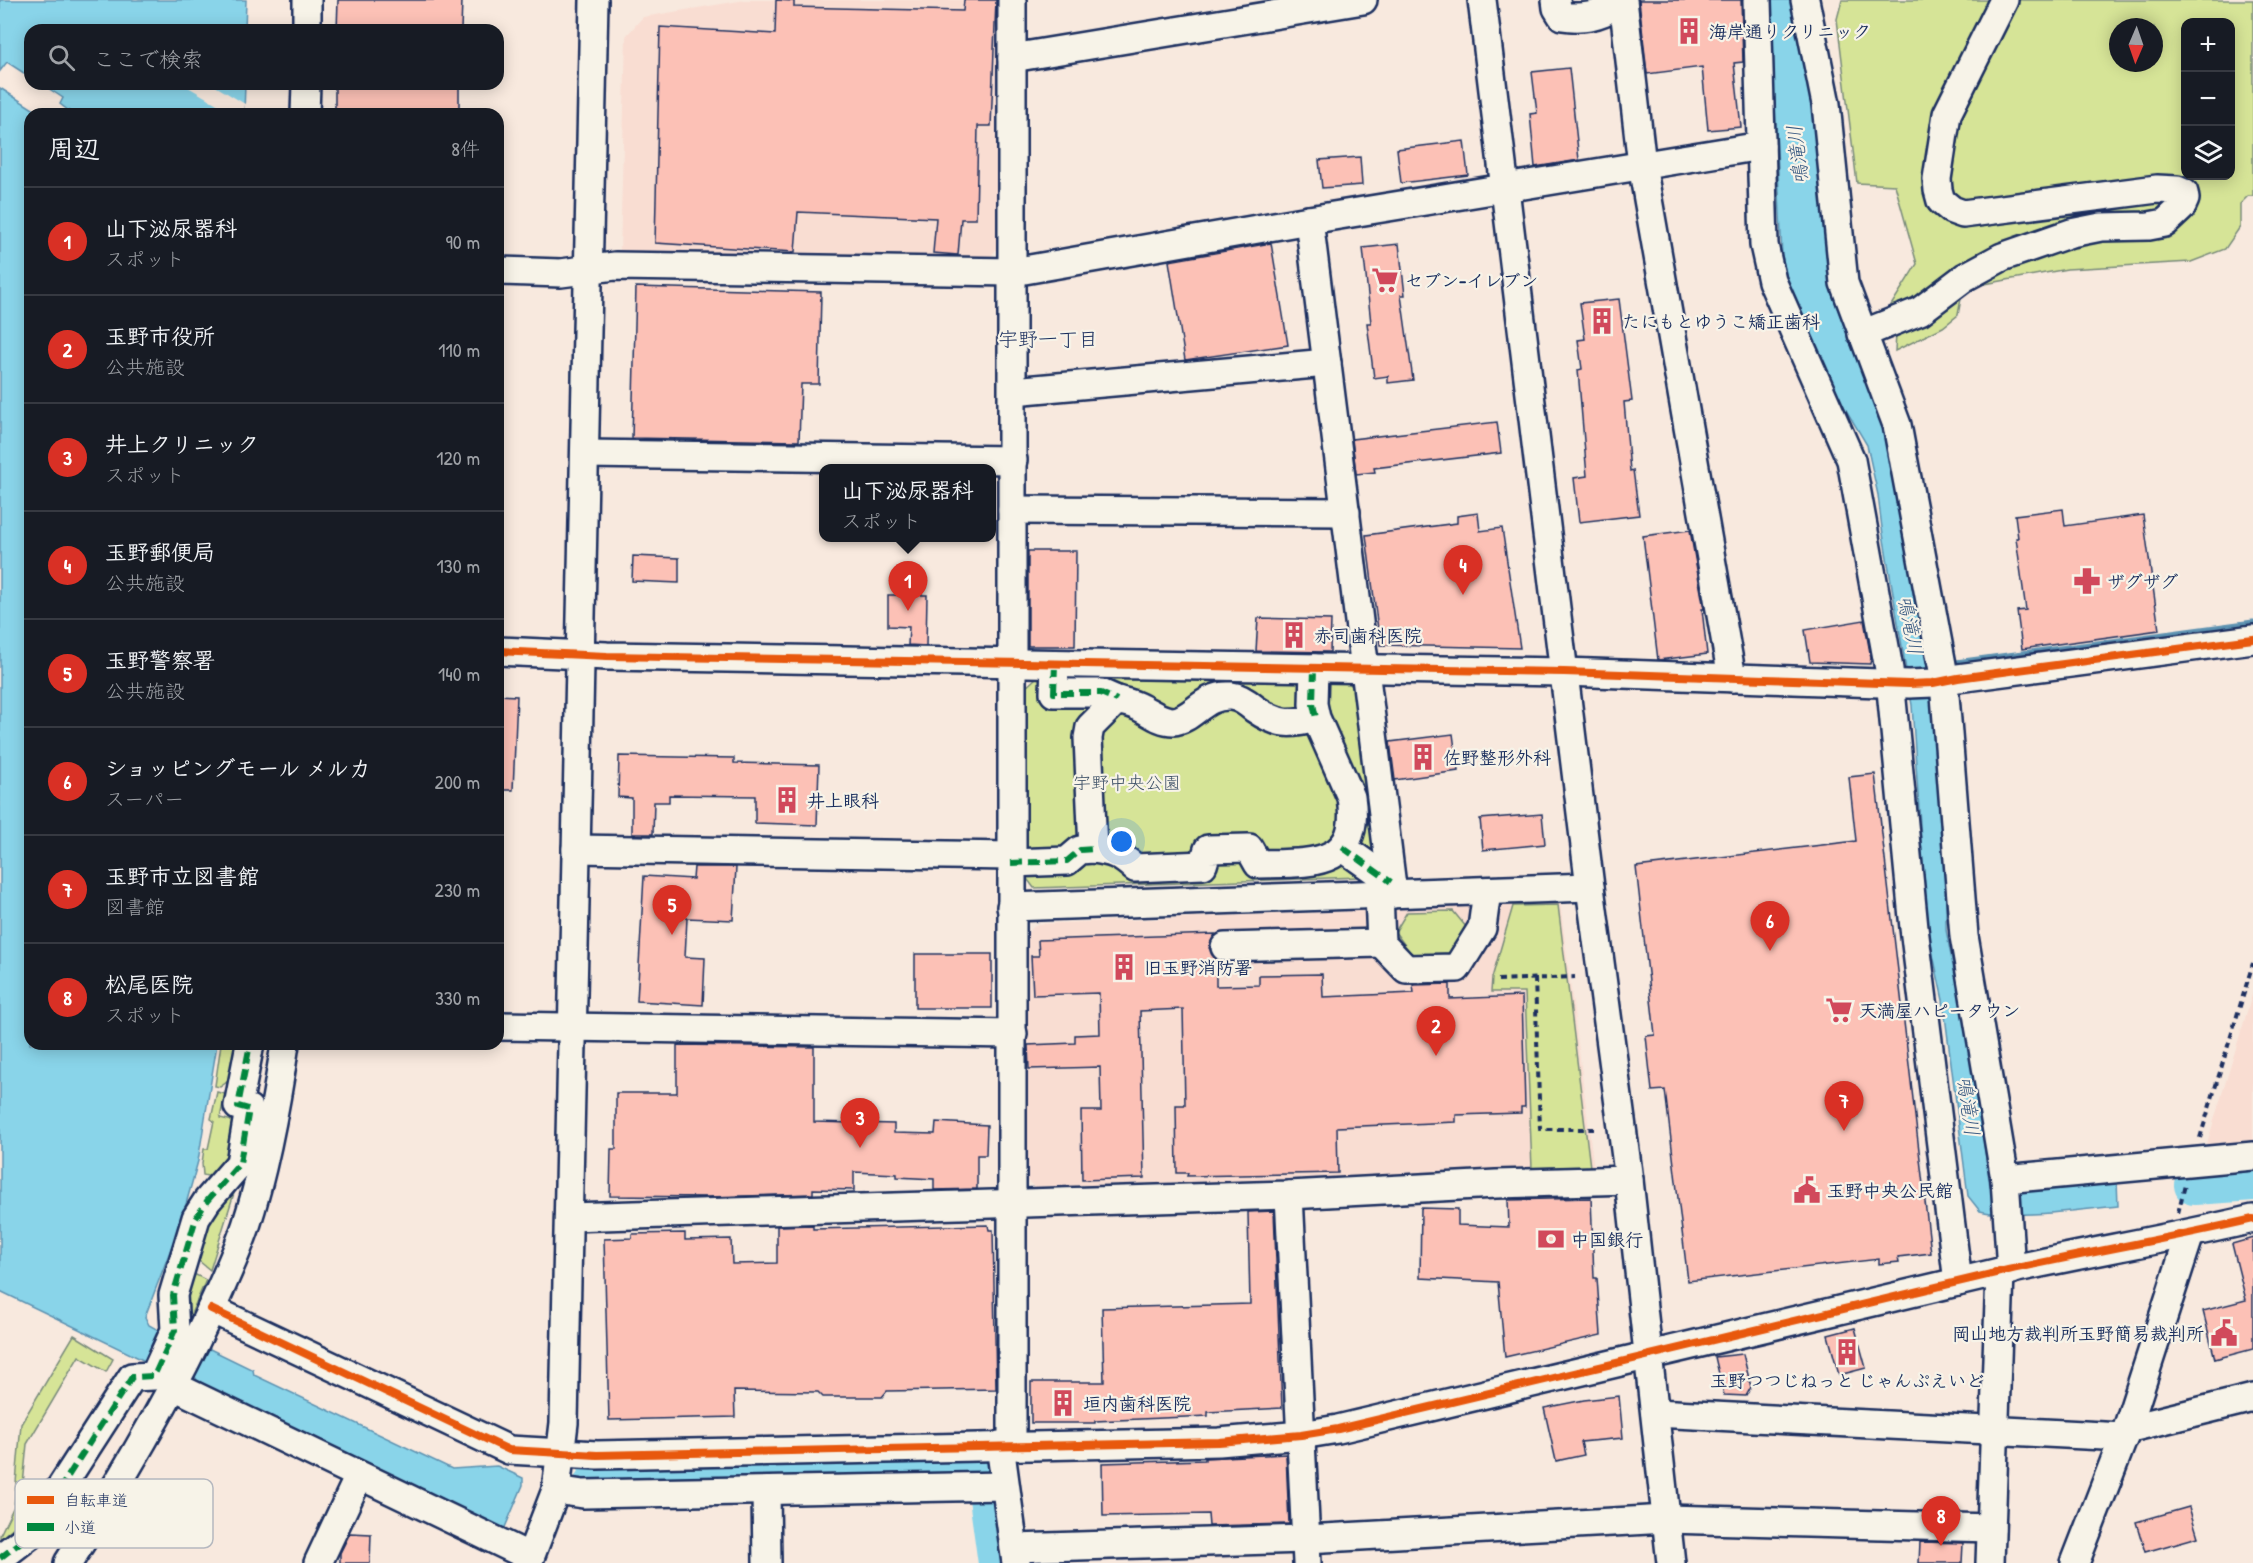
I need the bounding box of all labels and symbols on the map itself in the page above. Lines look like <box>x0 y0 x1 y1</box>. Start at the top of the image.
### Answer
building icon: 海岸通りクリニック <box>1674 16 1704 46</box>
north arrow <box>2109 18 2163 72</box>
place label: 海岸通りクリニック <box>1709 19 1871 44</box>
water label: 鳴滝川 <box>1780 124 1814 186</box>
supermarket icon: セブン-イレブン <box>1370 265 1400 295</box>
place label: セブン-イレブン <box>1405 268 1538 293</box>
building icon: たにもとゆうこ矯正歯科 <box>1587 306 1617 336</box>
place label: たにもとゆうこ矯正歯科 <box>1622 309 1820 334</box>
district label: 宇野一丁目 <box>998 325 1098 352</box>
pin: 4 <box>1444 546 1482 595</box>
pin: 1 <box>888 562 928 611</box>
pharmacy icon: ザグザグ <box>2072 566 2102 596</box>
place label: ザグザグ <box>2107 569 2178 594</box>
water label: 鳴滝川 <box>1892 593 1930 657</box>
building icon: 赤司歯科医院 <box>1279 620 1309 650</box>
place label: 赤司歯科医院 <box>1314 623 1422 648</box>
building icon: 佐野整形外科 <box>1408 742 1438 772</box>
place label: 佐野整形外科 <box>1443 745 1551 770</box>
park label: 宇野中央公園 <box>1073 770 1181 795</box>
building icon: 井上眼科 <box>772 785 802 815</box>
place label: 井上眼科 <box>807 788 879 813</box>
your location <box>1107 827 1136 856</box>
pin: 5 <box>652 886 692 935</box>
pin: 6 <box>1750 902 1790 951</box>
building icon: 旧玉野消防署 <box>1109 952 1139 982</box>
place label: 旧玉野消防署 <box>1144 955 1252 980</box>
supermarket icon: 天満屋ハピータウン <box>1824 995 1854 1025</box>
place label: 天満屋ハピータウン <box>1859 998 2020 1023</box>
pin: 2 <box>1416 1006 1456 1056</box>
water label: 鳴滝川 <box>1951 1074 1987 1138</box>
pin: 7 <box>1824 1082 1864 1131</box>
pin: 3 <box>840 1098 880 1148</box>
public building icon: 玉野中央公民館 <box>1792 1175 1822 1205</box>
place label: 玉野中央公民館 <box>1827 1178 1953 1203</box>
bank icon: 中国銀行 <box>1536 1224 1566 1254</box>
place label: 中国銀行 <box>1571 1227 1643 1252</box>
public building icon: 岡山地方裁判所玉野簡易裁判所 <box>2209 1318 2239 1348</box>
place label: 岡山地方裁判所玉野簡易裁判所 <box>1952 1321 2204 1346</box>
building icon: 玉野つつじねっと じゃんぷえいど <box>1832 1337 1862 1367</box>
place label: 玉野つつじねっと じゃんぷえいど <box>1710 1368 1984 1393</box>
building icon: 垣内歯科医院 <box>1048 1388 1078 1418</box>
place label: 垣内歯科医院 <box>1083 1391 1191 1416</box>
legend <box>15 1479 213 1548</box>
text: 自転車道 <box>64 1489 128 1511</box>
pin: 8 <box>1922 1496 1960 1546</box>
text: 小道 <box>64 1516 96 1538</box>

